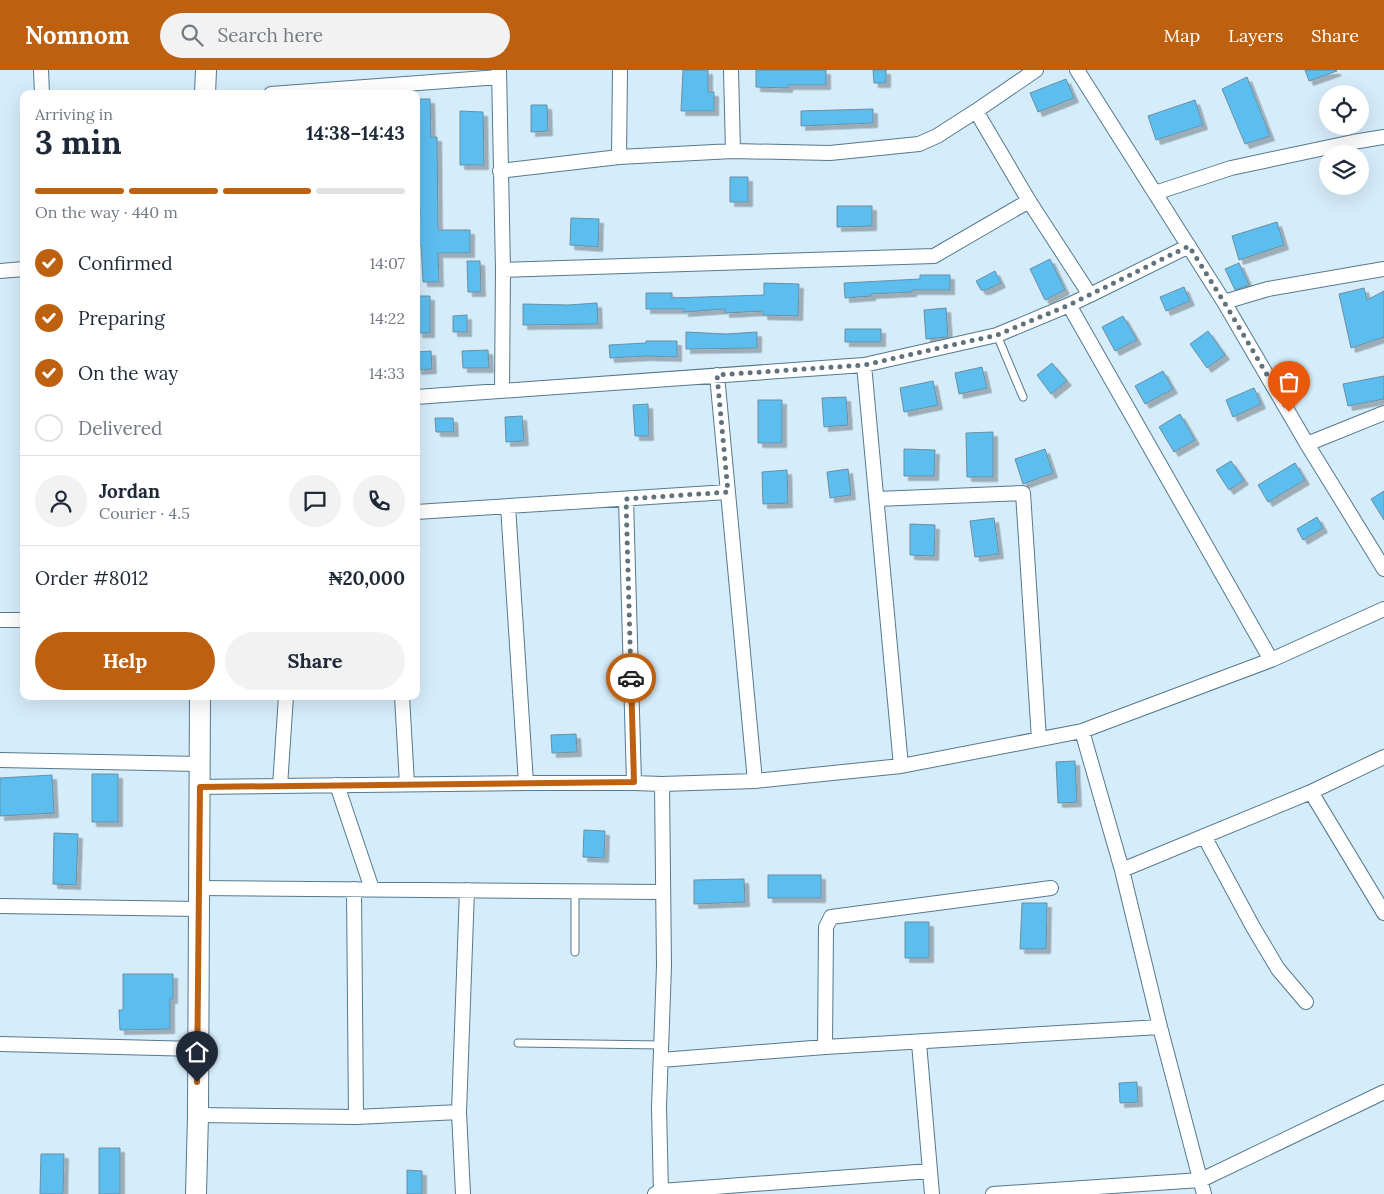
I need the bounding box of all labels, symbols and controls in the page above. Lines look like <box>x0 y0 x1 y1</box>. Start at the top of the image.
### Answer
search box <box>160 13 510 58</box>
text: Nomnom <box>25 20 130 51</box>
icon: search <box>178 21 206 49</box>
text: Search here <box>218 23 323 47</box>
text: Map <box>1164 24 1200 47</box>
text: Layers <box>1228 24 1283 47</box>
text: Share <box>1311 24 1359 47</box>
map controls <box>1319 85 1369 195</box>
button: locate <box>1319 85 1369 135</box>
text: Arriving in <box>35 104 113 124</box>
text: 14:38–14:43 <box>306 121 405 145</box>
text: 3 min <box>35 122 122 163</box>
button: layers <box>1319 145 1369 195</box>
text: On the way · 440 m <box>35 202 178 222</box>
icon: check <box>35 249 63 277</box>
text: Confirmed <box>78 251 173 275</box>
text: 14:07 <box>370 253 405 273</box>
icon: check <box>35 304 63 332</box>
text: Preparing <box>78 306 165 330</box>
text: 14:22 <box>369 308 405 328</box>
icon: check <box>35 359 63 387</box>
text: On the way <box>78 361 178 385</box>
pin <box>1268 361 1310 412</box>
text: 14:33 <box>369 363 405 383</box>
icon: bag <box>1275 368 1303 396</box>
text: Delivered <box>78 416 162 440</box>
button: person <box>35 475 87 527</box>
button: chat <box>289 475 341 527</box>
button: phone <box>353 475 405 527</box>
text: Jordan <box>99 479 160 503</box>
text: Courier · 4.5 <box>99 503 190 523</box>
text: Order #8012 <box>35 566 148 590</box>
text: ₦20,000 <box>329 566 405 590</box>
button: Help <box>35 632 215 690</box>
button: Share <box>225 632 405 690</box>
courier <box>606 653 656 703</box>
icon: car <box>617 664 645 692</box>
pin <box>176 1031 218 1082</box>
icon: home <box>183 1038 211 1066</box>

